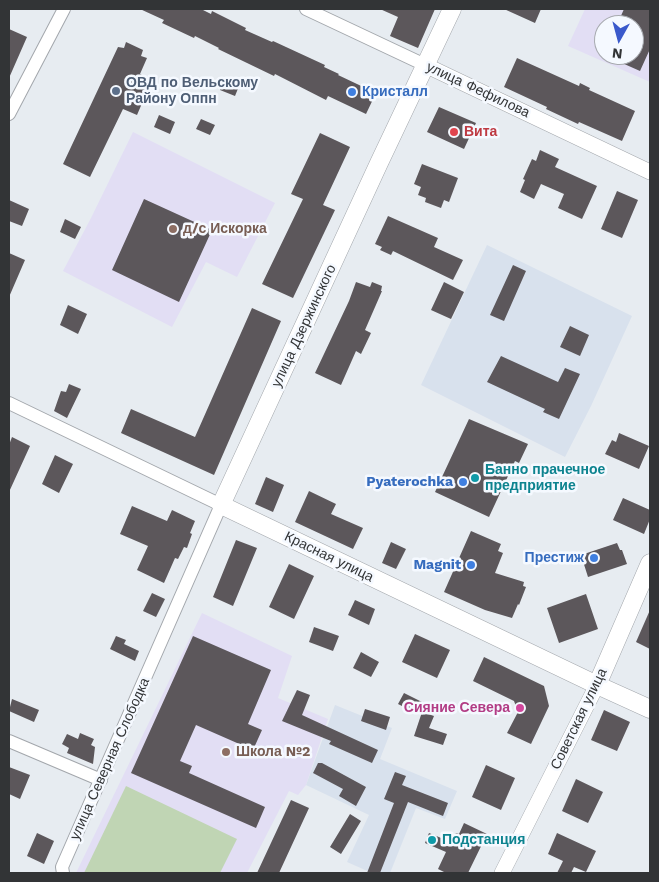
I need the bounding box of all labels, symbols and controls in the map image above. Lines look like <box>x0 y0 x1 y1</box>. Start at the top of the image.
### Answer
north arrow <box>594 15 644 65</box>
text: N <box>611 45 623 62</box>
street label: улица Фефилова <box>424 59 532 121</box>
place label: ОВД по Вельскому Району Оппн <box>126 75 258 108</box>
place label: Кристалл <box>362 84 428 100</box>
marker: ОВД по Вельскому Району Оппн <box>110 85 122 97</box>
marker: Кристалл <box>346 86 358 98</box>
place label: Вита <box>464 124 497 140</box>
marker: Вита <box>448 126 460 138</box>
place label: д/с Искорка <box>183 221 267 237</box>
marker: д/с Искорка <box>167 223 179 235</box>
street label: улица Дзержинского <box>268 262 340 390</box>
place label: Банно прачечное предприятие <box>485 462 605 494</box>
marker: Банно прачечное предприятие <box>469 472 481 484</box>
place label: Pyaterochka <box>366 474 453 490</box>
marker: Pyaterochka <box>457 476 469 488</box>
street label: Красная улица <box>282 528 376 586</box>
place label: Престиж <box>525 550 584 566</box>
marker: Престиж <box>588 552 600 564</box>
place label: Magnit <box>413 557 461 573</box>
marker: Magnit <box>465 559 477 571</box>
street label: Советская улица <box>547 666 611 772</box>
street label: улица Северная Слободка <box>67 675 153 843</box>
place label: Сияние Севера <box>404 700 510 716</box>
marker: Сияние Севера <box>514 702 526 714</box>
place label: Школа №2 <box>236 744 310 760</box>
marker: Школа №2 <box>220 746 232 758</box>
place label: Подстанция <box>442 832 525 848</box>
marker: Подстанция <box>426 834 438 846</box>

